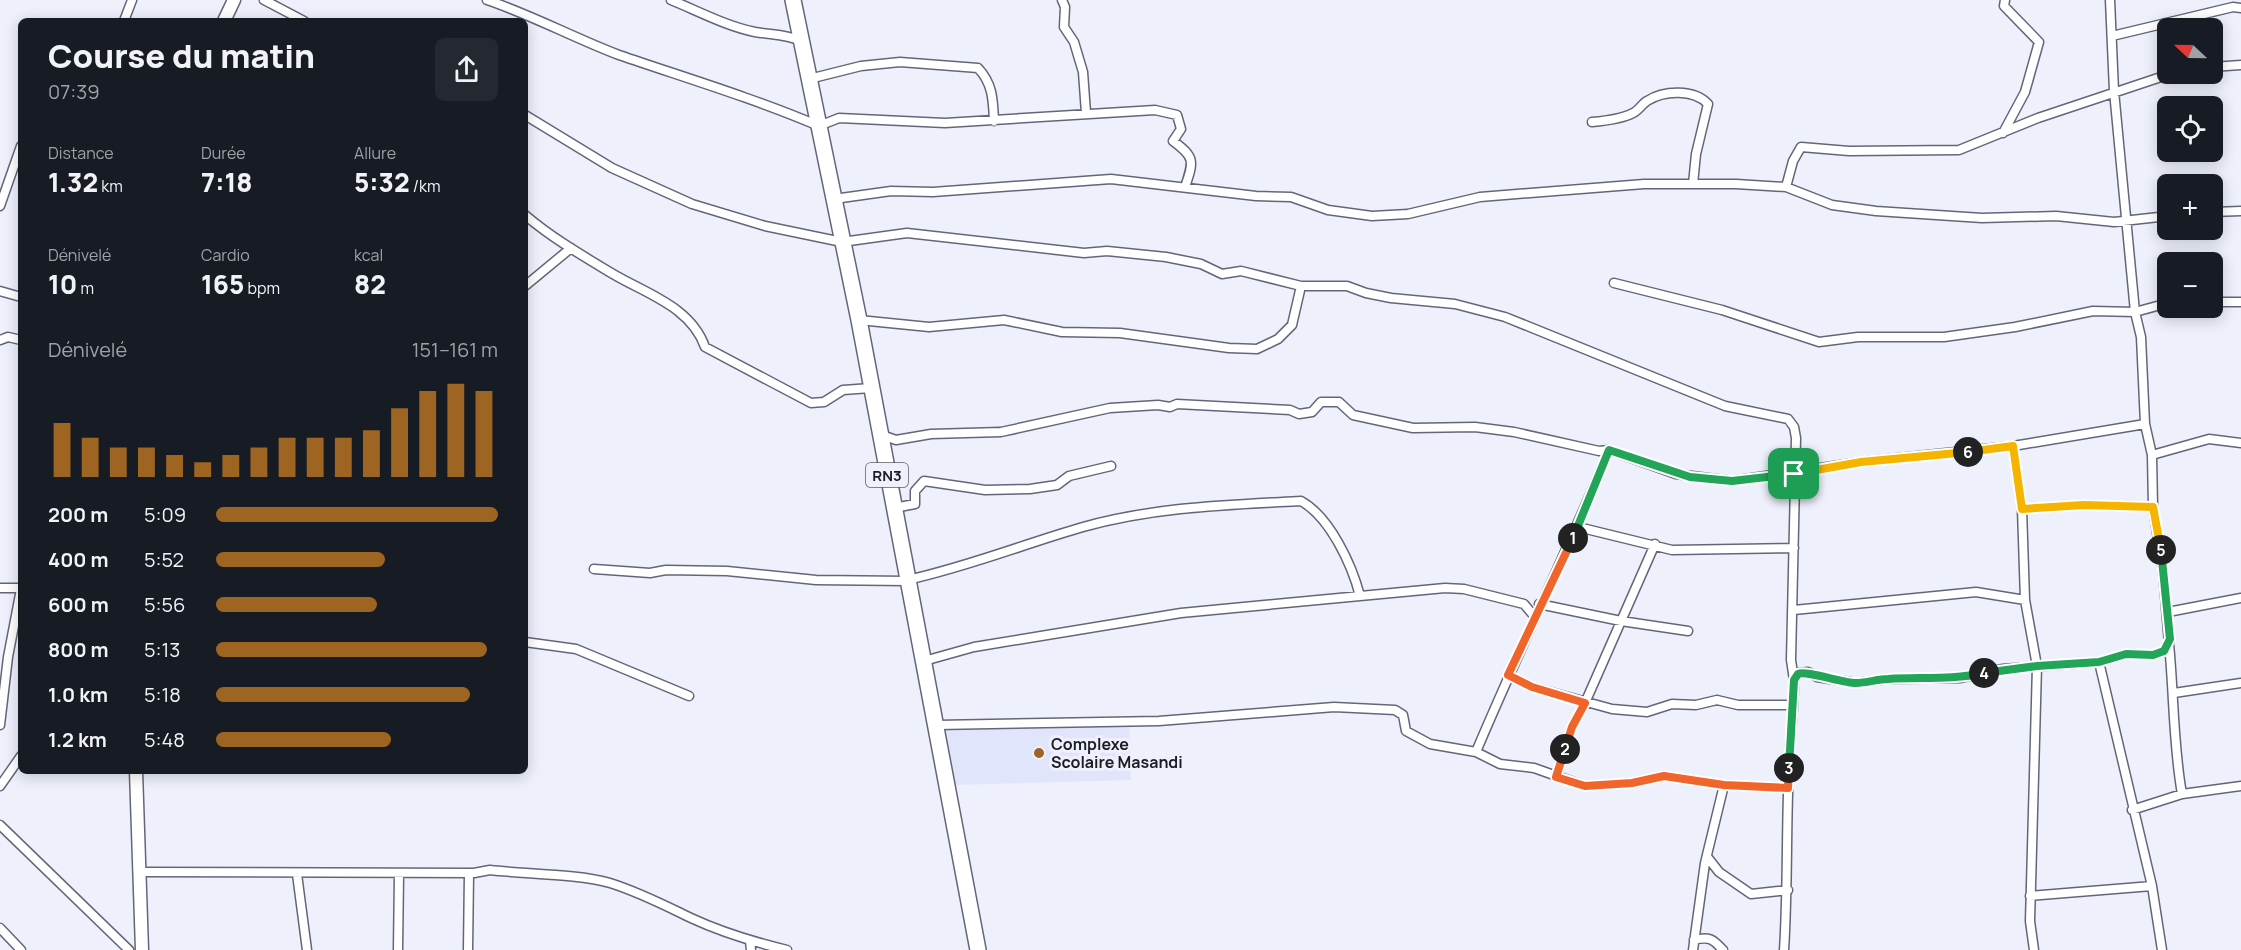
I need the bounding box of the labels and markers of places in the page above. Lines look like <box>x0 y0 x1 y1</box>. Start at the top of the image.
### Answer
pin: 6 <box>1953 437 1983 467</box>
pin <box>1768 448 1819 499</box>
pin: 1 <box>1558 523 1588 553</box>
pin: 5 <box>2146 535 2176 565</box>
pin: 4 <box>1969 658 1999 688</box>
place label: Complexe Scolaire Masandi <box>1051 733 1183 773</box>
pin: 2 <box>1550 734 1580 764</box>
marker: Complexe Scolaire Masandi <box>1032 746 1046 760</box>
pin: 3 <box>1774 753 1804 783</box>

